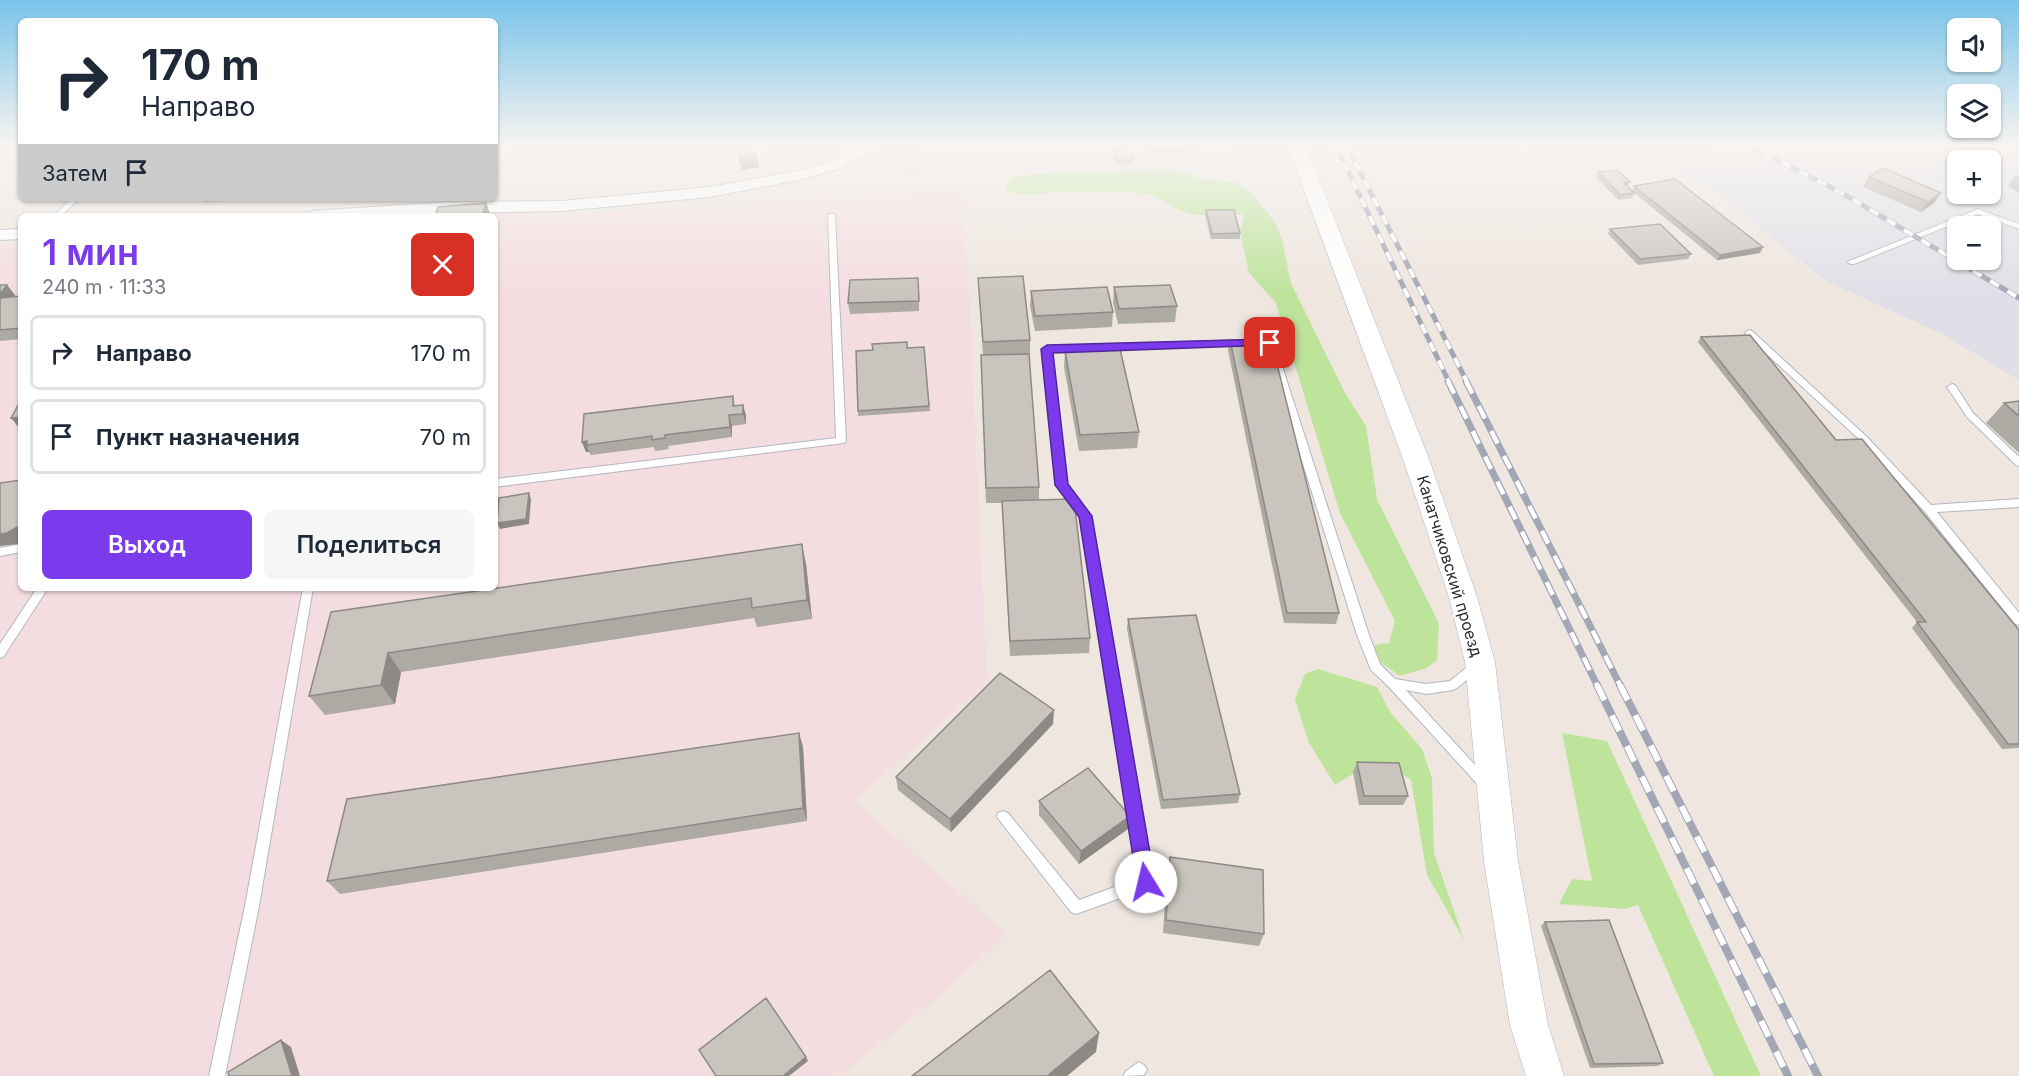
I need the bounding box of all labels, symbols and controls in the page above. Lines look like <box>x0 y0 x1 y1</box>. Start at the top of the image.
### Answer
map controls <box>1947 18 2001 270</box>
button: sound <box>1947 18 2001 72</box>
text: 170 m <box>141 39 259 90</box>
icon: right <box>42 42 120 120</box>
button: layers <box>1947 84 2001 138</box>
text: Направо <box>141 90 256 123</box>
button: + <box>1947 150 2001 204</box>
icon: arrive <box>120 156 153 189</box>
text: Затем <box>42 160 108 186</box>
button: − <box>1947 216 2001 270</box>
text: 1 мин <box>42 230 139 274</box>
button: close <box>411 233 474 296</box>
text: 240 m · 11:33 <box>42 275 166 299</box>
pin <box>1244 317 1295 368</box>
icon: arrive <box>1253 326 1286 359</box>
icon: right <box>45 336 78 369</box>
text: Направо <box>96 340 192 366</box>
text: 170 m <box>411 340 471 366</box>
icon: arrive <box>45 420 78 453</box>
text: Пункт назначения <box>96 424 300 450</box>
text: 70 m <box>420 424 471 450</box>
street label: Канатчиковский проезд <box>1413 473 1487 659</box>
button: Выход <box>42 510 252 579</box>
button: Поделиться <box>264 510 474 579</box>
position arrow <box>1114 850 1178 914</box>

